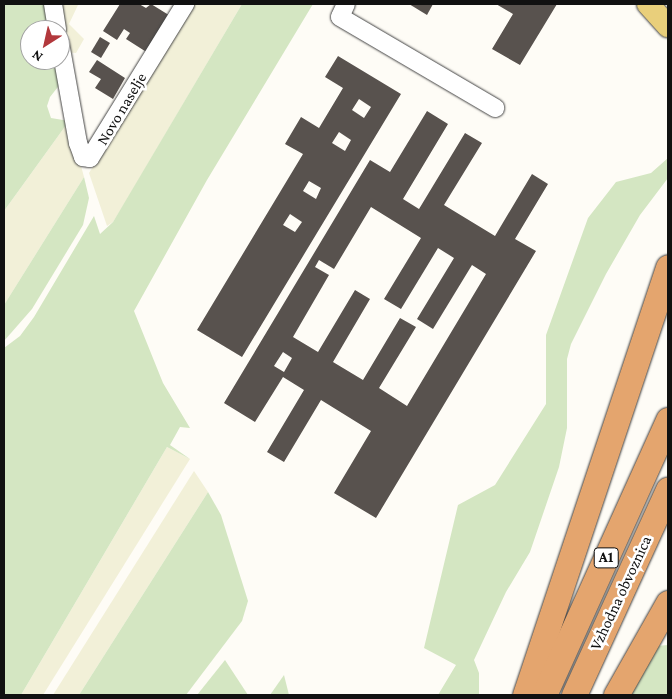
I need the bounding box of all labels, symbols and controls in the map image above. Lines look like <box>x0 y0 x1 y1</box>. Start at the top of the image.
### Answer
north arrow <box>20 20 70 70</box>
text: N <box>28 47 45 66</box>
street label: Novo naselje <box>93 69 151 149</box>
street label: Vzhodna obvoznica <box>586 533 656 653</box>
road number: A1 <box>594 546 618 570</box>

